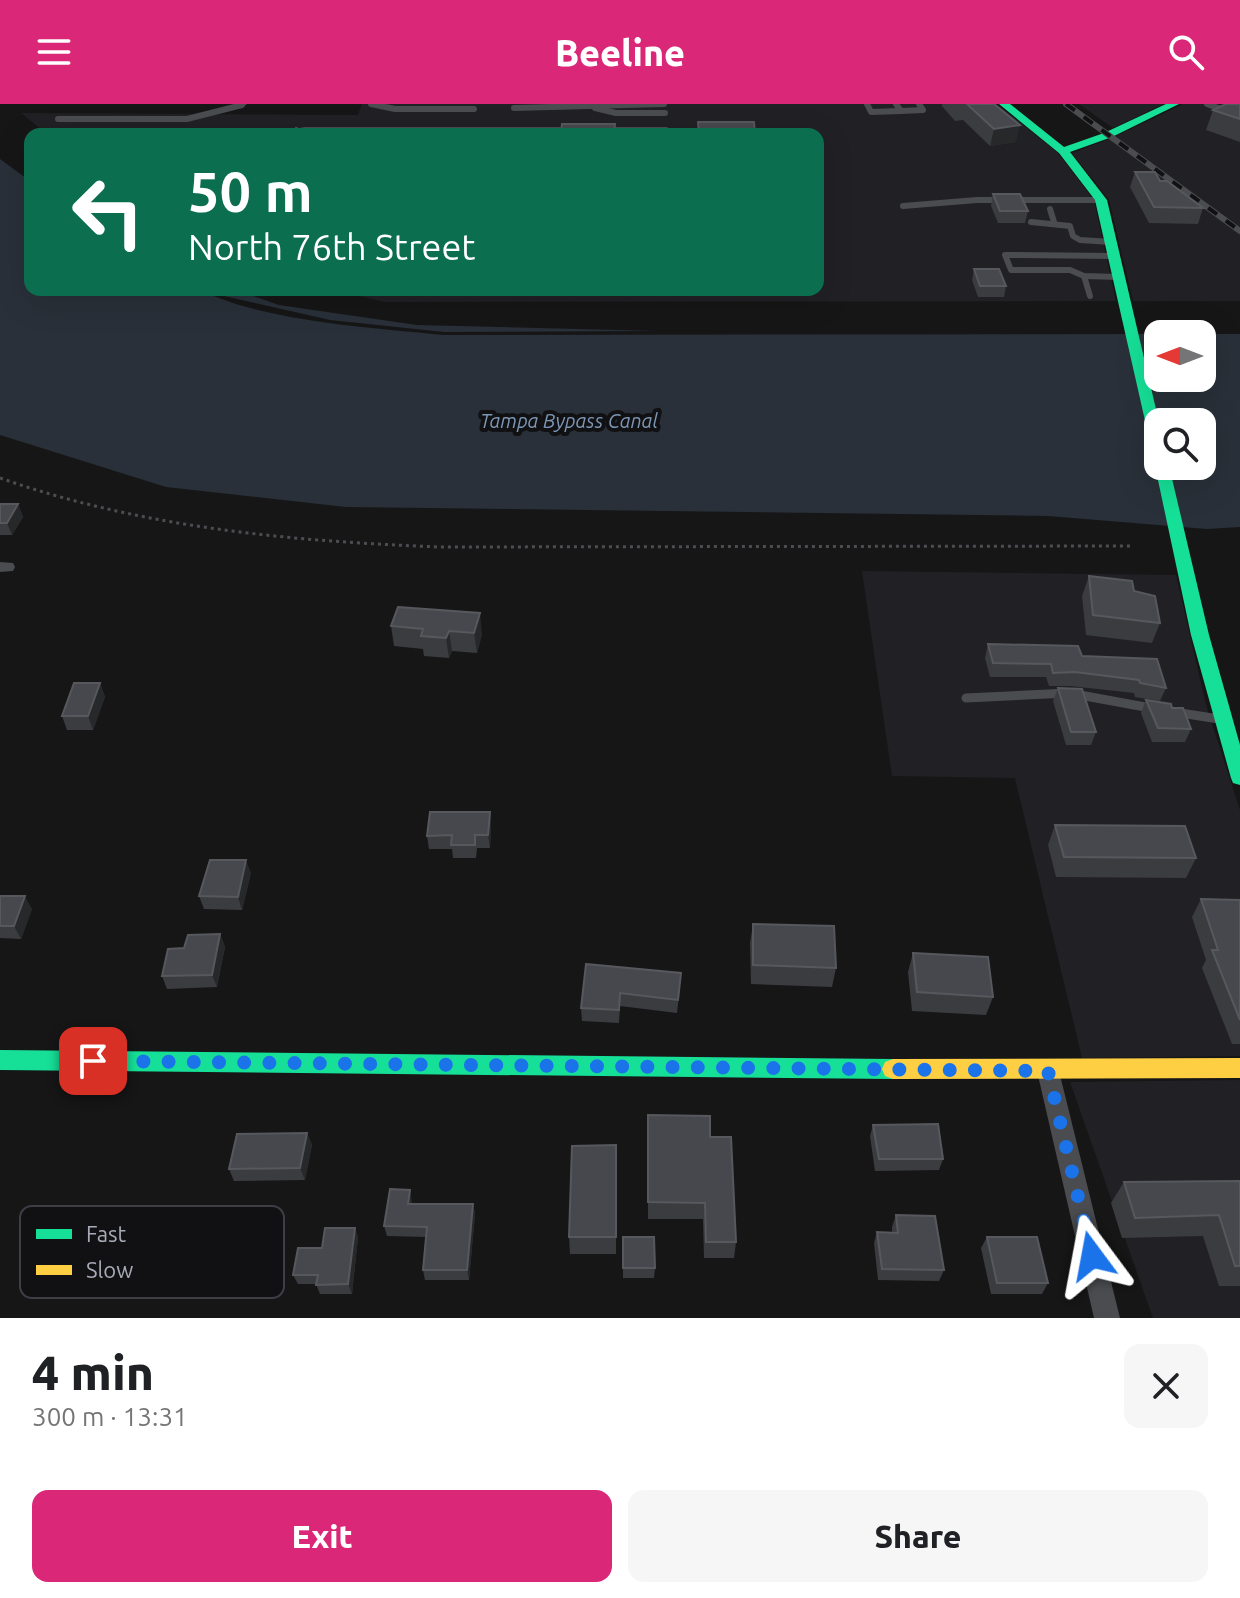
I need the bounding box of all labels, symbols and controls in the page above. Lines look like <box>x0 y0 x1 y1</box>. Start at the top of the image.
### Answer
icon: menu <box>32 30 76 74</box>
icon: search <box>1164 30 1208 74</box>
text: Beeline <box>555 32 685 73</box>
icon: left <box>56 160 160 264</box>
text: 50 m <box>188 160 313 223</box>
text: North 76th Street <box>188 226 475 267</box>
north arrow <box>1144 320 1216 392</box>
map controls <box>1144 320 1216 480</box>
button: search <box>1144 408 1216 480</box>
water label: Tampa Bypass Canal <box>480 409 658 432</box>
pin <box>59 1027 127 1095</box>
icon: arrive <box>71 1039 115 1083</box>
legend <box>20 1206 284 1298</box>
position arrow <box>1050 1214 1134 1298</box>
text: Fast <box>86 1221 127 1246</box>
text: Slow <box>86 1257 133 1282</box>
button: close <box>1124 1344 1208 1428</box>
text: 4 min <box>32 1345 154 1399</box>
text: 300 m · 13:31 <box>32 1402 188 1431</box>
button: Exit <box>32 1490 612 1582</box>
button: Share <box>628 1490 1208 1582</box>

